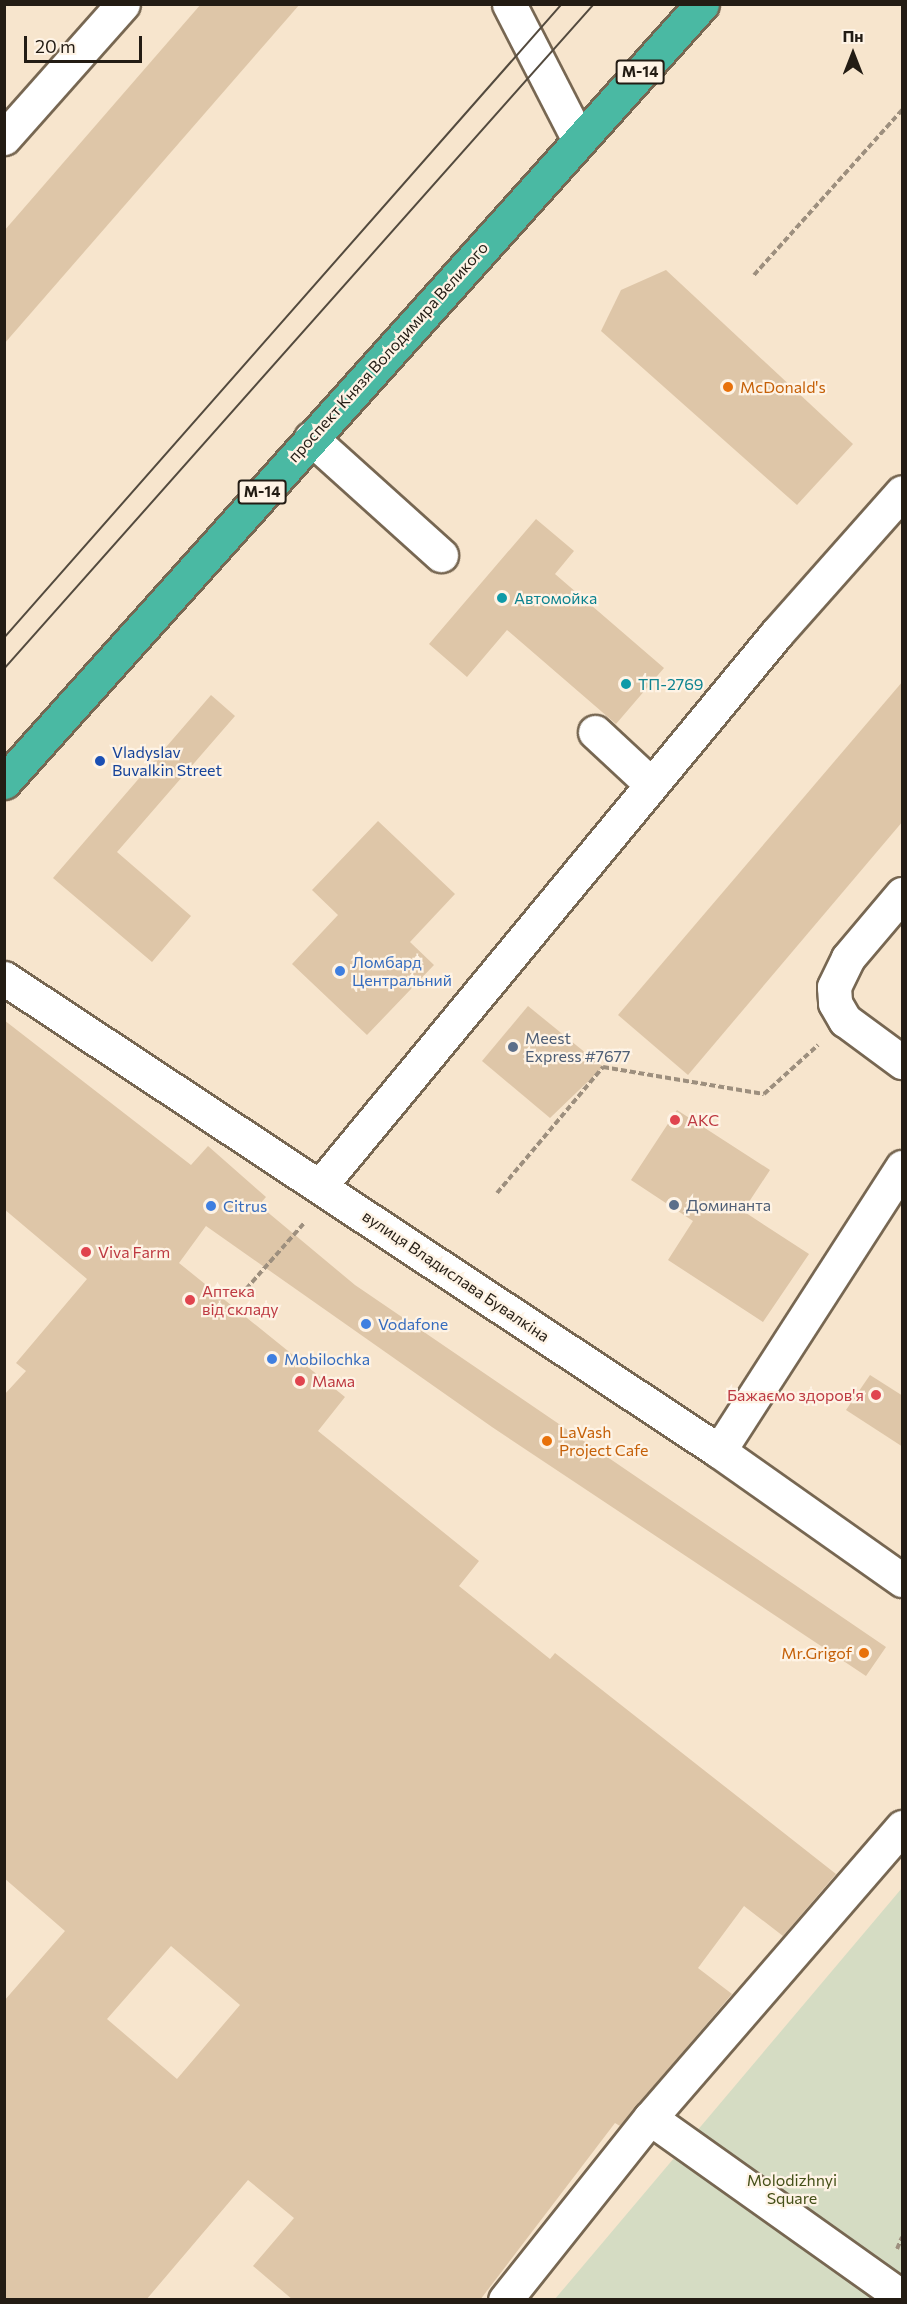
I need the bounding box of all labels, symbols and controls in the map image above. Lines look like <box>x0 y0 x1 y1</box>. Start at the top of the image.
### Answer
scale bar <box>27 24 146 62</box>
north arrow <box>823 24 883 84</box>
text: Пн <box>842 26 864 45</box>
text: 20 m <box>35 35 76 57</box>
road number: М-14 <box>614 60 666 84</box>
street label: проспект Князя Володимира Великого <box>284 238 492 466</box>
place label: McDonald's <box>740 377 826 397</box>
marker: McDonald's <box>721 380 735 394</box>
road number: М-14 <box>236 480 288 504</box>
place label: Автомойка <box>514 588 597 608</box>
marker: Автомойка <box>495 591 509 605</box>
place label: ТП-2769 <box>638 674 703 694</box>
marker: ТП-2769 <box>619 677 633 691</box>
place label: Vladyslav Buvalkin Street <box>112 742 222 780</box>
marker: Vladyslav Buvalkin Street <box>93 754 107 768</box>
place label: Ломбард Центральний <box>352 952 452 990</box>
marker: Ломбард Центральний <box>333 964 347 978</box>
place label: Meest Express #7677 <box>525 1028 631 1066</box>
marker: Meest Express #7677 <box>506 1040 520 1054</box>
place label: АКС <box>687 1110 719 1130</box>
marker: АКС <box>668 1113 682 1127</box>
place label: Доминанта <box>686 1195 771 1215</box>
place label: Citrus <box>223 1196 267 1216</box>
marker: Доминанта <box>667 1198 681 1212</box>
marker: Citrus <box>204 1199 218 1213</box>
street label: вулиця Владислава Бувалкіна <box>359 1206 553 1346</box>
place label: Viva Farm <box>98 1242 170 1262</box>
marker: Viva Farm <box>79 1245 93 1259</box>
place label: Аптека від складу <box>202 1281 279 1319</box>
marker: Аптека від складу <box>183 1293 197 1307</box>
place label: Vodafone <box>378 1314 448 1334</box>
marker: Vodafone <box>359 1317 373 1331</box>
place label: Mobilochka <box>284 1349 370 1369</box>
marker: Mobilochka <box>265 1352 279 1366</box>
place label: Мама <box>312 1371 355 1391</box>
marker: Мама <box>293 1374 307 1388</box>
place label: Бажаємо здоров'я <box>727 1385 864 1405</box>
marker: Бажаємо здоров'я <box>869 1388 883 1402</box>
place label: LaVash Project Cafe <box>559 1422 648 1460</box>
marker: LaVash Project Cafe <box>540 1434 554 1448</box>
place label: Mr.Grigof <box>781 1643 852 1663</box>
marker: Mr.Grigof <box>857 1646 871 1660</box>
park label: Molodizhnyi Square <box>747 2170 837 2208</box>

